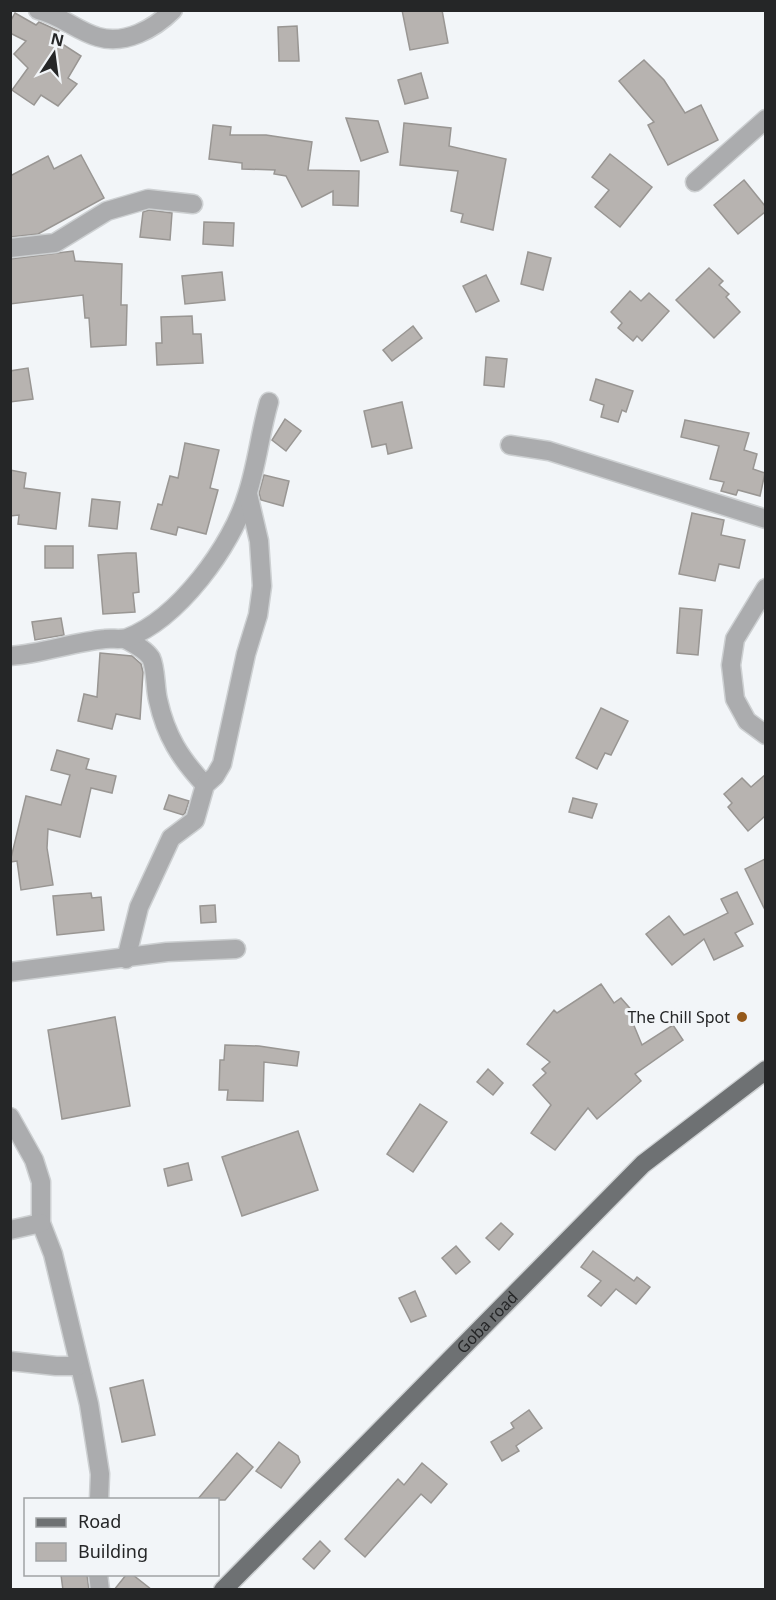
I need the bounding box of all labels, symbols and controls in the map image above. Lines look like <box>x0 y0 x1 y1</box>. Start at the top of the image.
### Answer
north arrow <box>24 24 84 84</box>
text: N <box>49 27 66 52</box>
place label: The Chill Spot <box>627 1006 730 1028</box>
marker: The Chill Spot <box>735 1010 749 1024</box>
street label: Goba road <box>451 1286 523 1358</box>
legend <box>24 1498 219 1576</box>
text: Road <box>78 1509 121 1533</box>
text: Building <box>78 1539 148 1563</box>

